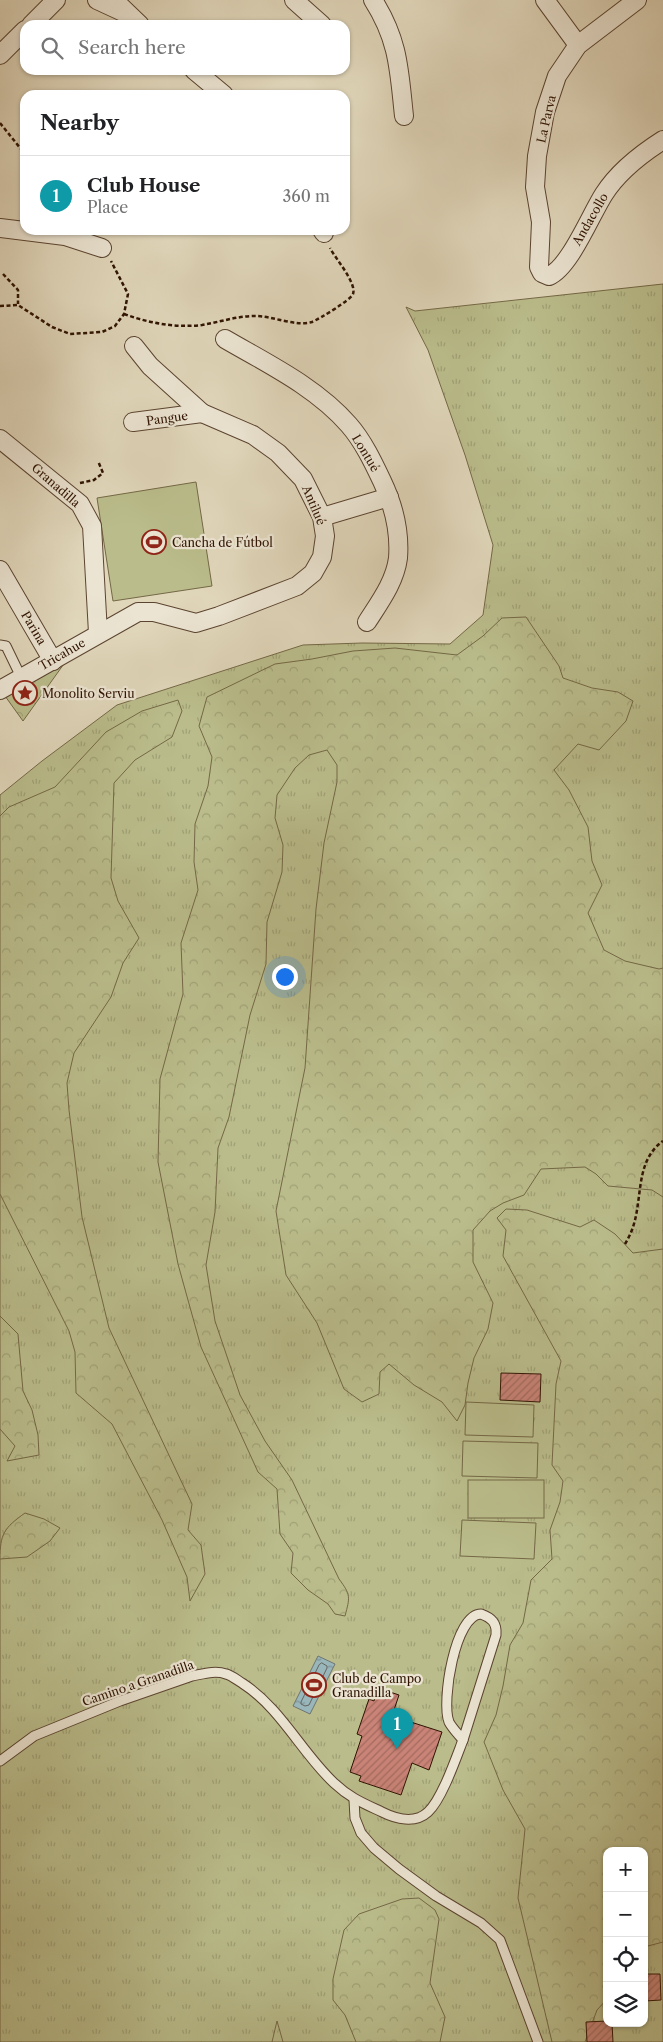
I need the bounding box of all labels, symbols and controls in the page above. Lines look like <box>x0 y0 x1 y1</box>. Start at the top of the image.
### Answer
search box <box>20 20 350 75</box>
icon: search <box>38 34 66 62</box>
text: Search here <box>78 36 186 59</box>
street label: La Parva <box>533 93 559 144</box>
text: Nearby <box>40 110 119 135</box>
text: Club House <box>87 174 200 197</box>
text: 1 <box>52 186 60 206</box>
text: 360 m <box>283 186 330 206</box>
street label: Andacollo <box>568 190 611 249</box>
text: Place <box>87 197 128 217</box>
street label: Pangue <box>145 408 189 428</box>
street label: Lontué <box>349 432 383 475</box>
street label: Granadilla <box>29 460 84 511</box>
street label: Antilué <box>299 482 329 528</box>
sports icon: Cancha de Fútbol <box>141 529 167 555</box>
place label: Cancha de Fútbol <box>172 535 273 550</box>
street label: Parina <box>18 608 50 648</box>
street label: Tricahue <box>36 635 88 673</box>
place icon: Monolito Serviu <box>12 680 38 706</box>
place label: Monolito Serviu <box>42 686 135 701</box>
your location <box>272 964 298 990</box>
street label: Camino a Granadilla <box>80 1657 196 1709</box>
place label: Club de Campo Granadilla <box>332 1671 421 1700</box>
sports icon: Club de Campo Granadilla <box>301 1672 327 1698</box>
pin: 1 <box>381 1708 413 1749</box>
map controls <box>603 1847 648 2027</box>
button: + <box>603 1847 648 1892</box>
button: − <box>603 1892 648 1937</box>
button: locate <box>603 1937 648 1982</box>
button: layers <box>603 1982 648 2027</box>

